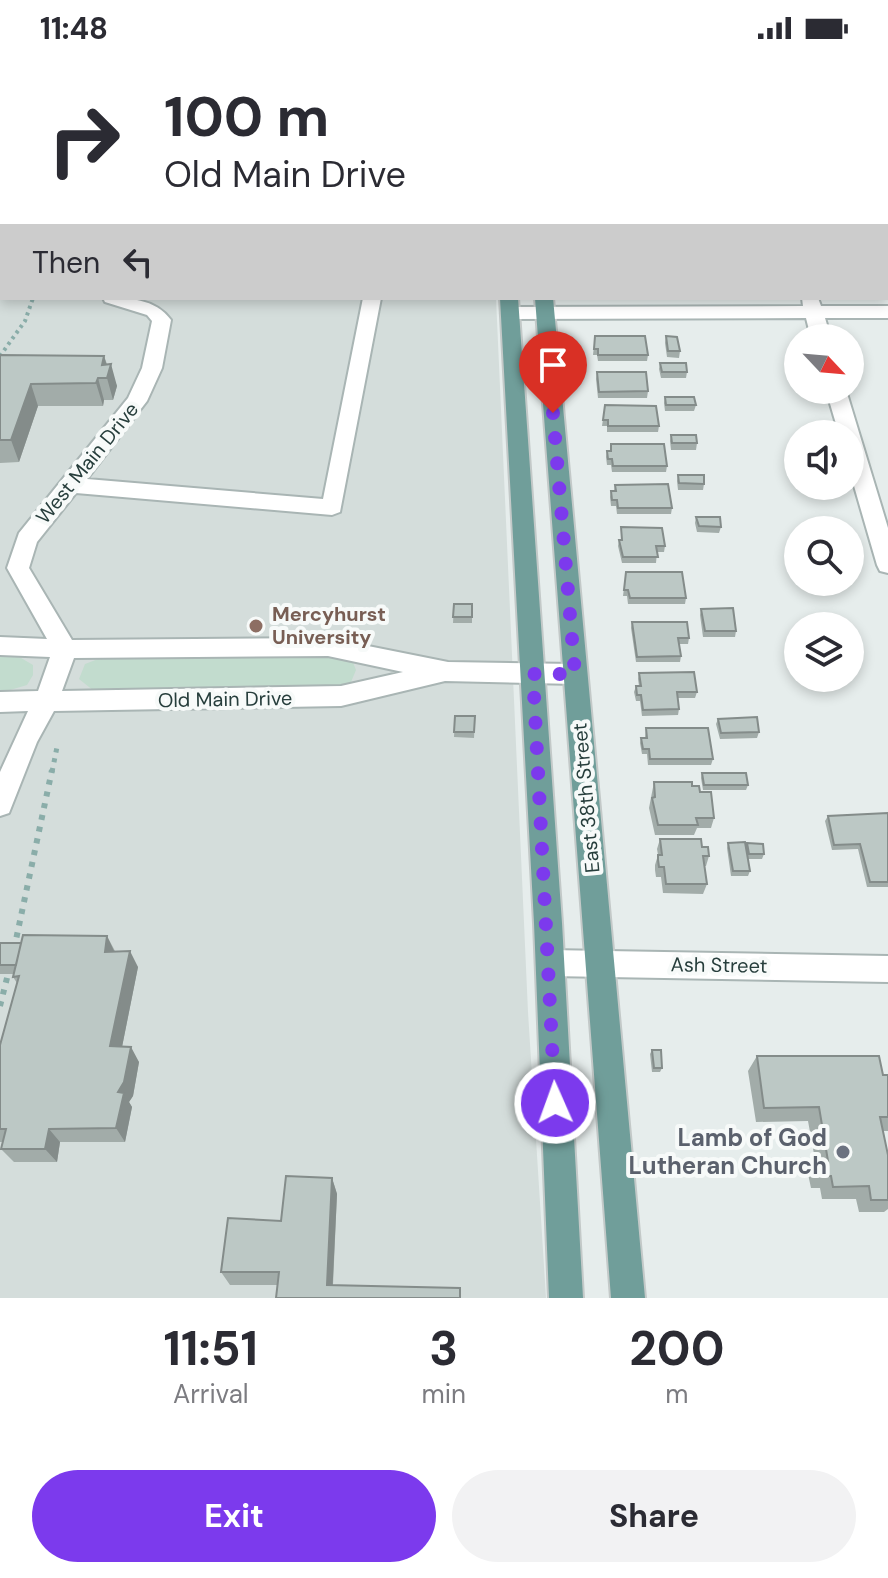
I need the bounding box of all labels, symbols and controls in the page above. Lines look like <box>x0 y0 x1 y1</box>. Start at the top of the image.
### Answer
text: 11:48 <box>40 9 108 48</box>
text: 100 m <box>164 80 329 153</box>
icon: right <box>32 88 136 192</box>
text: Old Main Drive <box>164 151 406 198</box>
icon: left <box>116 240 160 284</box>
text: Then <box>32 243 100 282</box>
north arrow <box>784 324 864 404</box>
map controls <box>784 324 864 692</box>
pin <box>519 331 587 413</box>
icon: arrive <box>531 343 575 387</box>
street label: West Main Drive <box>30 397 144 529</box>
button: sound <box>784 420 864 500</box>
button: search <box>784 516 864 596</box>
place label: Mercyhurst University <box>272 601 386 650</box>
button: layers <box>784 612 864 692</box>
marker: Mercyhurst University <box>247 617 265 635</box>
street label: Old Main Drive <box>158 685 292 713</box>
street label: East 38th Street <box>566 722 605 874</box>
street label: Ash Street <box>670 951 768 979</box>
position arrow <box>513 1061 597 1145</box>
place label: Lamb of God Lutheran Church <box>628 1122 827 1181</box>
marker: Lamb of God Lutheran Church <box>834 1143 852 1161</box>
text: 11:51 <box>164 1317 258 1380</box>
text: 3 <box>429 1317 458 1380</box>
text: 200 <box>629 1317 724 1380</box>
text: Arrival <box>173 1377 249 1411</box>
text: min <box>422 1377 466 1411</box>
text: m <box>665 1377 688 1411</box>
button: Exit <box>32 1470 436 1562</box>
button: Share <box>452 1470 856 1562</box>

